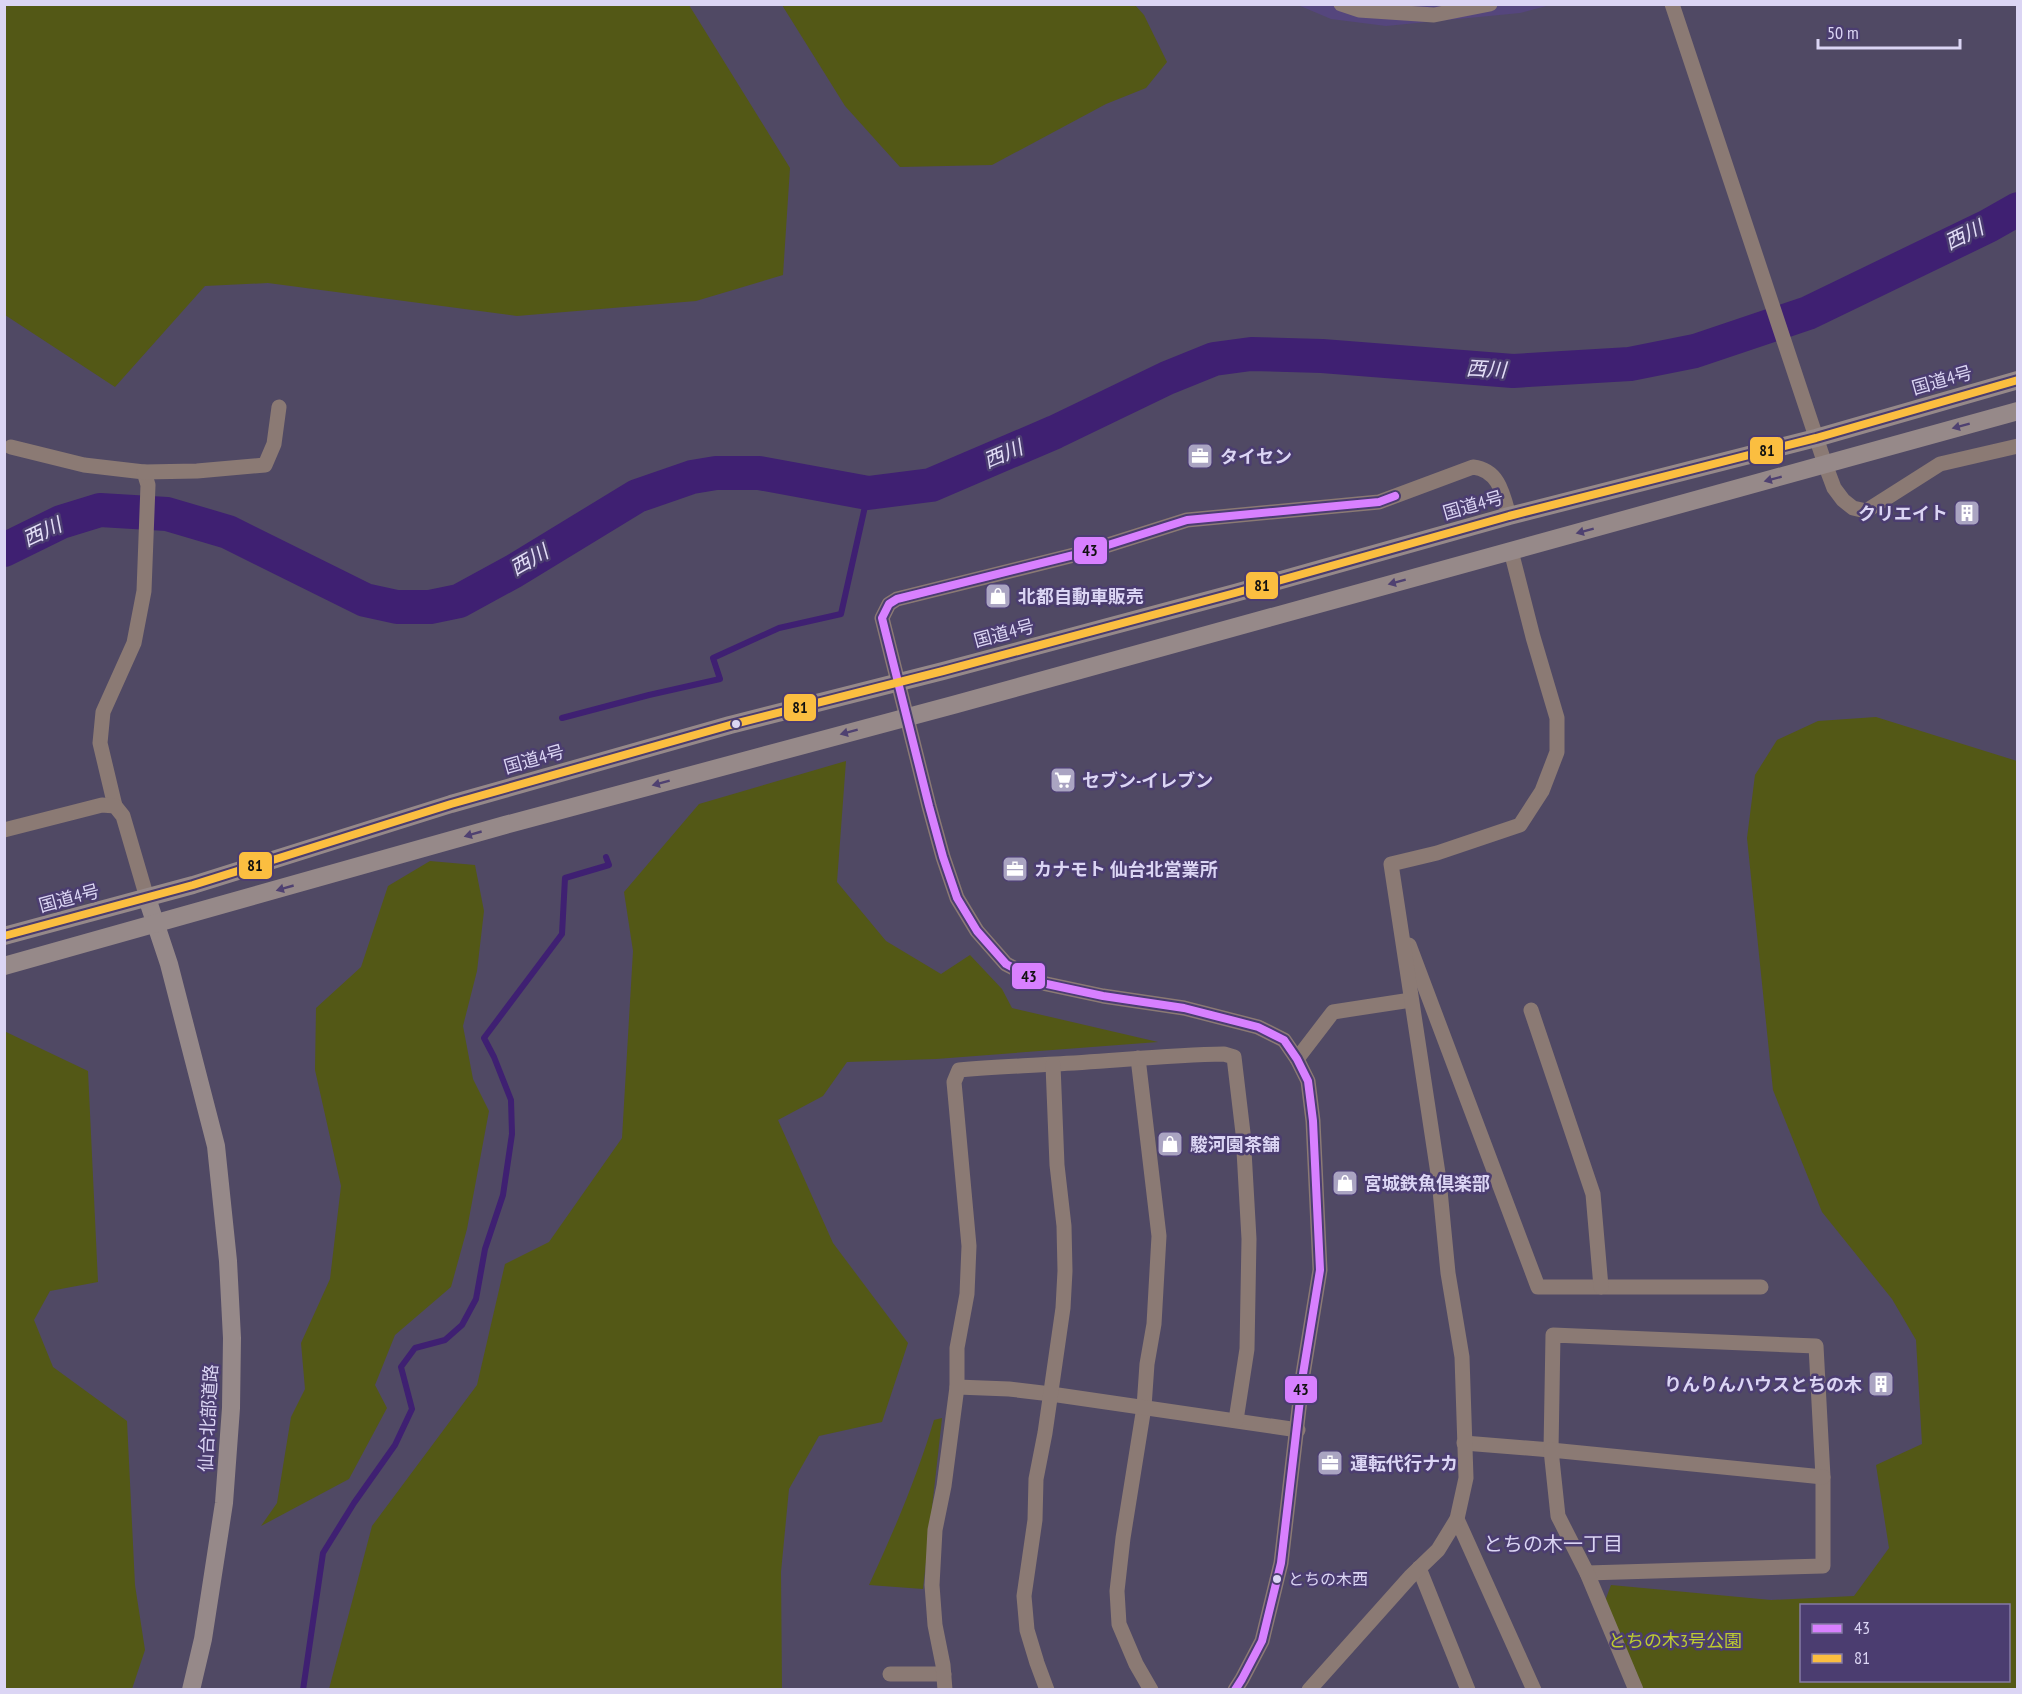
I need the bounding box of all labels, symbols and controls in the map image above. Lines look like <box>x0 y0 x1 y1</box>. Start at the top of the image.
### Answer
scale bar <box>1818 12 1960 50</box>
text: 50 m <box>1827 21 1859 44</box>
water label: 西川 <box>1940 214 1989 255</box>
water label: 西川 <box>1465 355 1509 383</box>
street label: 国道4号 <box>1909 360 1975 400</box>
one-way arrow <box>1952 422 1970 431</box>
water label: 西川 <box>980 433 1028 474</box>
line badge: 81 <box>1749 436 1784 465</box>
text: 81 <box>1759 440 1775 460</box>
office icon: タイセン <box>1185 441 1215 471</box>
place label: タイセン <box>1220 445 1292 468</box>
one-way arrow <box>1764 475 1782 484</box>
street label: 国道4号 <box>1440 485 1506 525</box>
building icon: クリエイト <box>1952 498 1982 528</box>
place label: クリエイト <box>1858 502 1948 525</box>
water label: 西川 <box>18 511 67 552</box>
one-way arrow <box>1576 527 1594 536</box>
line badge: 43 <box>1073 536 1108 565</box>
water label: 西川 <box>505 538 555 581</box>
text: 43 <box>1082 540 1098 560</box>
line badge: 81 <box>1245 571 1279 600</box>
text: 81 <box>1254 575 1270 595</box>
one-way arrow <box>1388 578 1406 588</box>
shop icon: 北都自動車販売 <box>983 581 1013 611</box>
place label: 北都自動車販売 <box>1018 585 1144 608</box>
street label: 国道4号 <box>971 614 1037 652</box>
line badge: 81 <box>783 693 817 722</box>
text: 81 <box>792 697 808 717</box>
unlabelled marker <box>730 718 742 730</box>
one-way arrow <box>840 728 858 737</box>
street label: 国道4号 <box>501 739 567 779</box>
supermarket icon: セブン-イレブン <box>1048 765 1078 795</box>
place label: セブン-イレブン <box>1082 769 1213 792</box>
one-way arrow <box>652 779 670 788</box>
one-way arrow <box>464 830 482 839</box>
line badge: 81 <box>238 851 273 880</box>
office icon: カナモト 仙台北営業所 <box>1000 854 1030 884</box>
text: 81 <box>247 855 263 875</box>
place label: カナモト 仙台北営業所 <box>1034 858 1218 881</box>
street label: 国道4号 <box>36 879 102 917</box>
one-way arrow <box>276 883 294 893</box>
line badge: 43 <box>1011 962 1046 990</box>
text: 43 <box>1021 966 1037 986</box>
shop icon: 駿河園茶舗 <box>1155 1129 1185 1159</box>
place label: 駿河園茶舗 <box>1190 1133 1280 1156</box>
shop icon: 宮城鉄魚倶楽部 <box>1330 1168 1360 1198</box>
place label: 宮城鉄魚倶楽部 <box>1364 1172 1490 1195</box>
street label: 仙台北部道路 <box>194 1363 222 1473</box>
building icon: りんりんハウスとちの木 <box>1866 1369 1896 1399</box>
place label: りんりんハウスとちの木 <box>1664 1373 1862 1396</box>
line badge: 43 <box>1284 1375 1318 1404</box>
text: 43 <box>1293 1379 1309 1399</box>
office icon: 運転代行ナカ <box>1315 1448 1345 1478</box>
place label: 運転代行ナカ <box>1350 1452 1458 1475</box>
district label: とちの木一丁目 <box>1483 1531 1623 1557</box>
place label: とちの木西 <box>1288 1569 1368 1589</box>
marker: とちの木西 <box>1271 1573 1283 1585</box>
legend <box>1800 1604 2010 1682</box>
text: 43 <box>1854 1616 1870 1639</box>
park label: とちの木3号公園 <box>1608 1629 1742 1652</box>
text: 81 <box>1854 1646 1870 1669</box>

